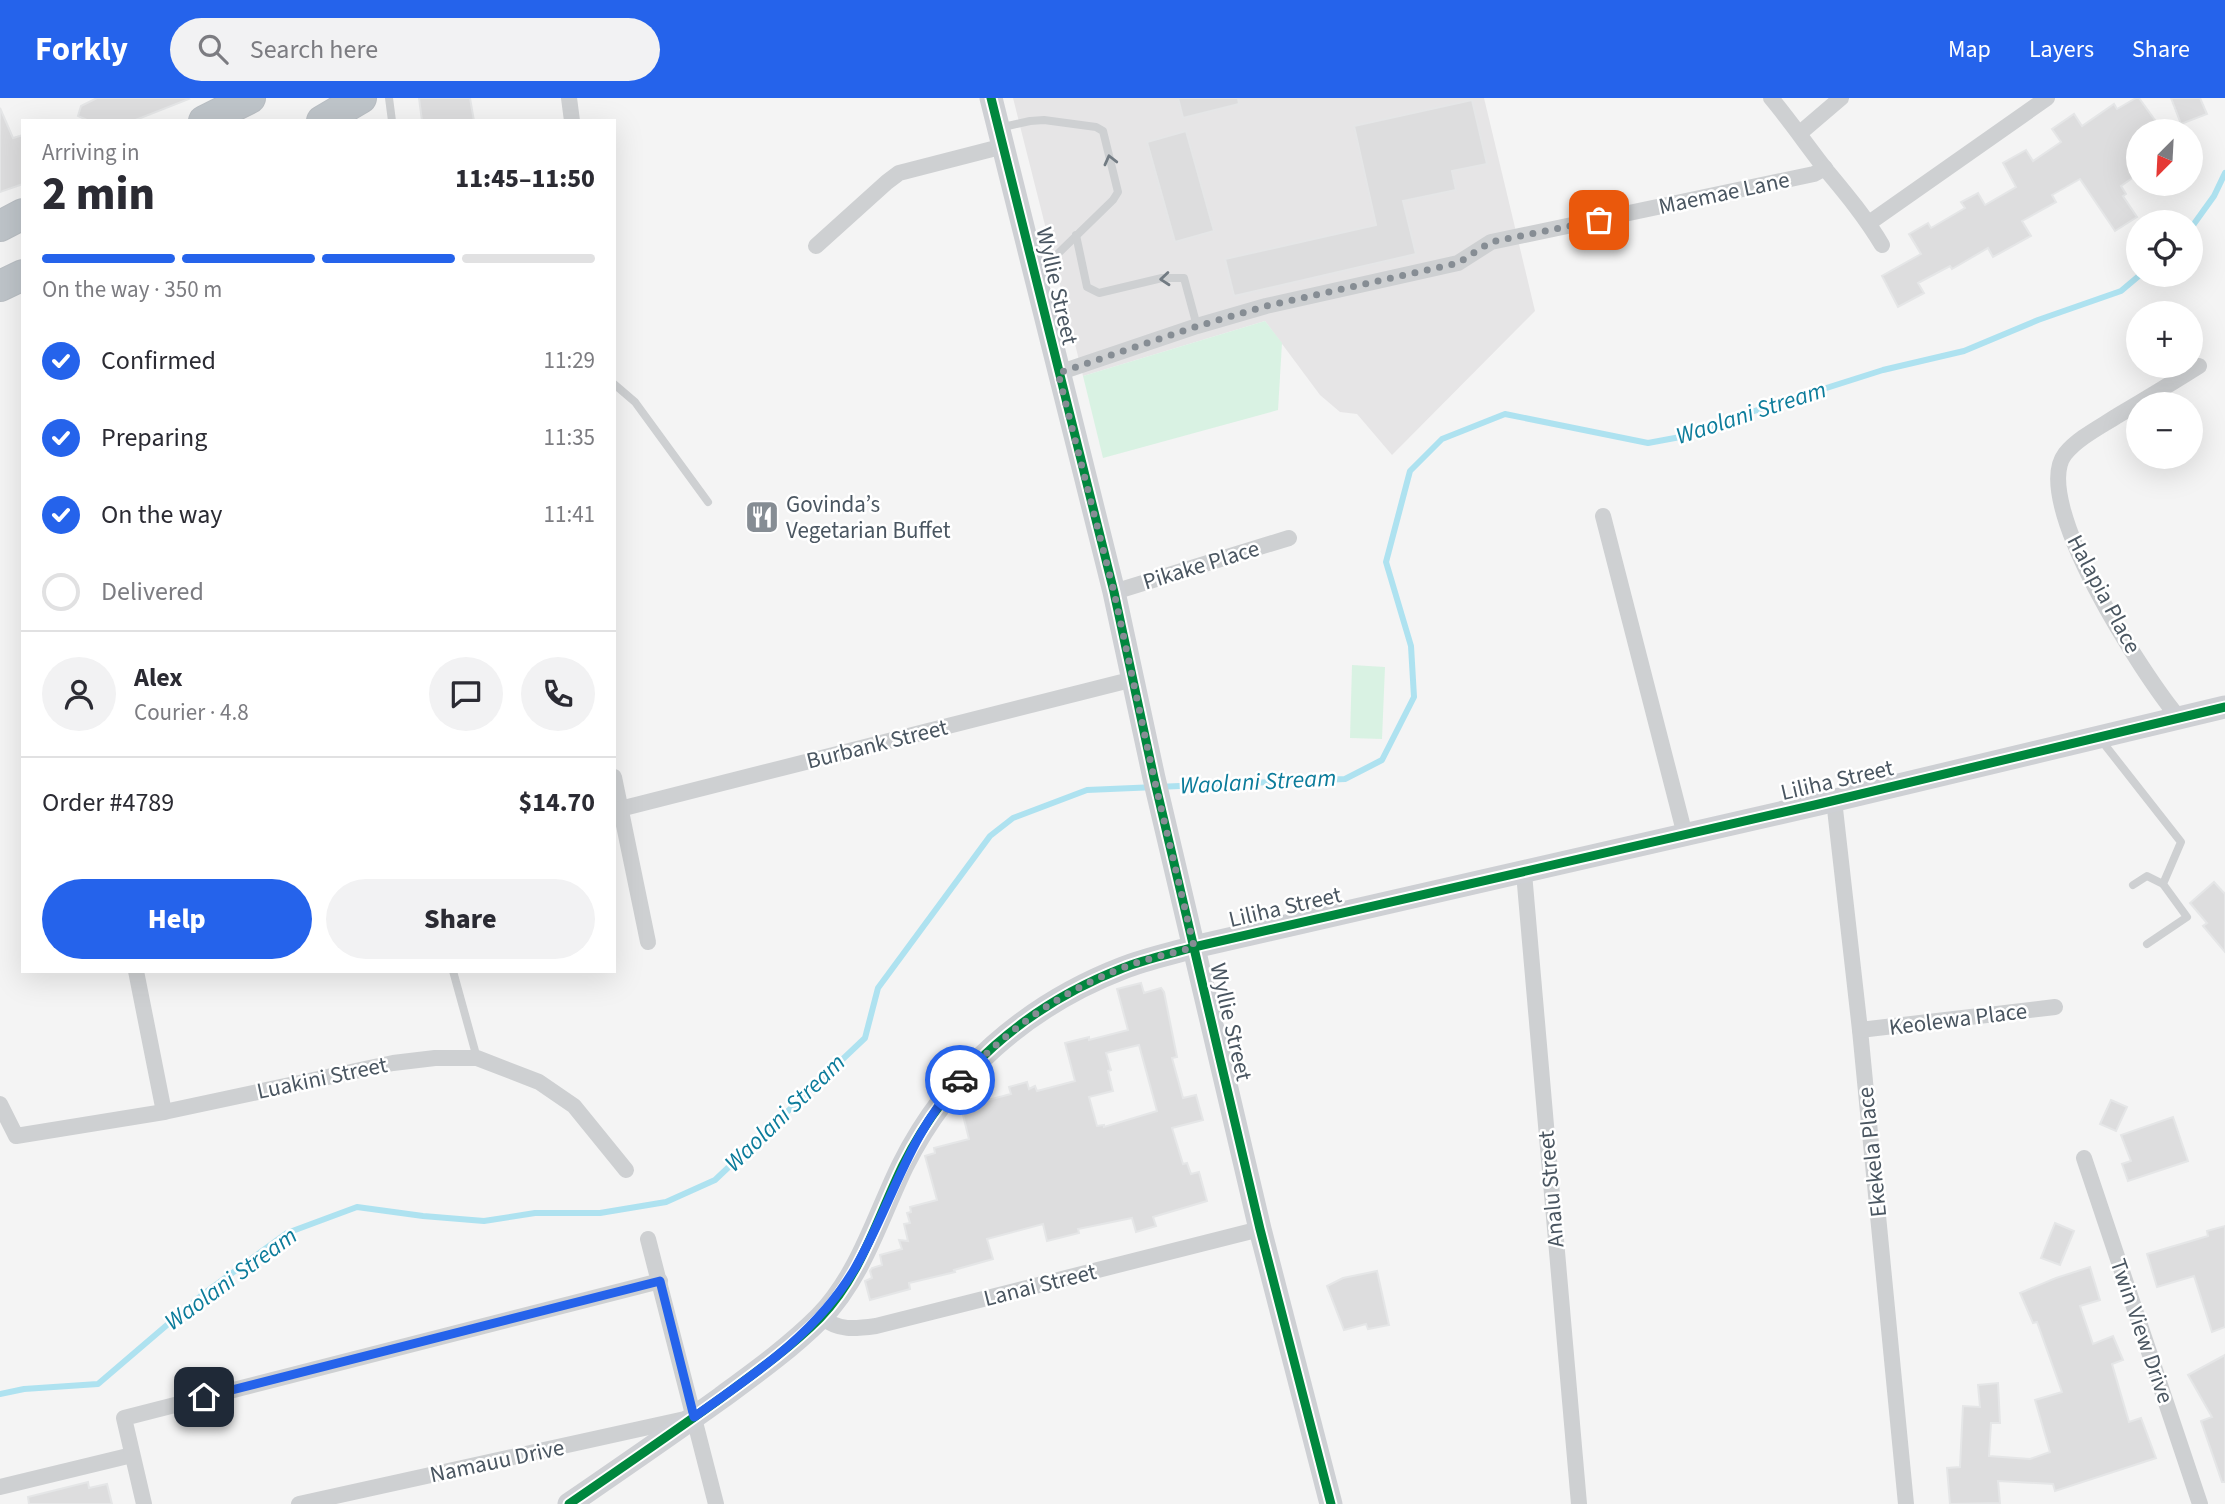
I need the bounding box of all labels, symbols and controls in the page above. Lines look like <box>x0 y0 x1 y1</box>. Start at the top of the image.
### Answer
search box <box>170 18 660 81</box>
text: Forkly <box>35 26 128 73</box>
icon: search <box>194 30 232 68</box>
text: Search here <box>250 31 378 68</box>
text: Map <box>1948 32 1991 67</box>
text: Layers <box>2029 32 2094 67</box>
text: Share <box>2132 32 2190 67</box>
north arrow <box>2126 119 2203 196</box>
map controls <box>2126 119 2203 469</box>
text: Arriving in <box>42 136 140 169</box>
one-way arrow <box>1104 155 1118 167</box>
text: 11:45–11:50 <box>455 160 595 197</box>
text: 2 min <box>42 162 155 227</box>
street label: Maemae Lane <box>1655 163 1793 223</box>
pin <box>1569 190 1629 250</box>
icon: bag <box>1580 201 1618 239</box>
button: locate <box>2126 210 2203 287</box>
street label: Wyllie Street <box>1027 224 1087 348</box>
one-way arrow <box>1160 271 1171 286</box>
text: On the way · 350 m <box>42 273 222 306</box>
button: + <box>2126 301 2203 378</box>
icon: check <box>42 342 80 380</box>
text: Confirmed <box>101 342 216 379</box>
text: 11:29 <box>544 344 595 377</box>
water label: Waolani Stream <box>1671 372 1831 454</box>
button: − <box>2126 392 2203 469</box>
icon: check <box>42 419 80 457</box>
text: Preparing <box>101 419 207 456</box>
text: 11:35 <box>544 421 595 454</box>
place label: Govinda’s Vegetarian Buffet <box>786 488 951 547</box>
icon: check <box>42 496 80 534</box>
text: On the way <box>101 496 222 533</box>
text: 11:41 <box>544 498 595 531</box>
restaurant icon: Govinda’s Vegetarian Buffet <box>743 498 781 536</box>
street label: Halapia Place <box>2059 529 2149 659</box>
street label: Pikake Place <box>1139 532 1263 598</box>
text: Delivered <box>101 573 204 610</box>
button: person <box>42 657 116 731</box>
button: chat <box>429 657 503 731</box>
button: phone <box>521 657 595 731</box>
text: Alex <box>134 659 183 696</box>
text: Courier · 4.8 <box>134 696 249 729</box>
street label: Burbank Street <box>803 710 951 777</box>
street label: Liliha Street <box>1777 751 1897 809</box>
water label: Waolani Stream <box>1179 760 1337 804</box>
text: Order #4789 <box>42 784 174 821</box>
text: $14.70 <box>519 784 595 821</box>
street label: Liliha Street <box>1225 878 1345 936</box>
button: Help <box>42 879 312 959</box>
button: Share <box>326 879 595 959</box>
street label: Wyllie Street <box>1201 960 1261 1084</box>
street label: Keolewa Place <box>1887 994 2029 1044</box>
courier <box>925 1045 995 1115</box>
water label: Waolani Stream <box>717 1046 853 1180</box>
street label: Luakini Street <box>254 1048 390 1108</box>
icon: car <box>941 1061 979 1099</box>
street label: Ekekela Place <box>1849 1085 1895 1219</box>
street label: Analu Street <box>1529 1129 1573 1249</box>
water label: Waolani Stream <box>157 1219 305 1339</box>
street label: Twin View Drive <box>2102 1254 2182 1408</box>
street label: Lanai Street <box>980 1255 1100 1315</box>
pin <box>174 1367 234 1427</box>
icon: home <box>185 1378 223 1416</box>
street label: Namauu Drive <box>427 1431 567 1491</box>

